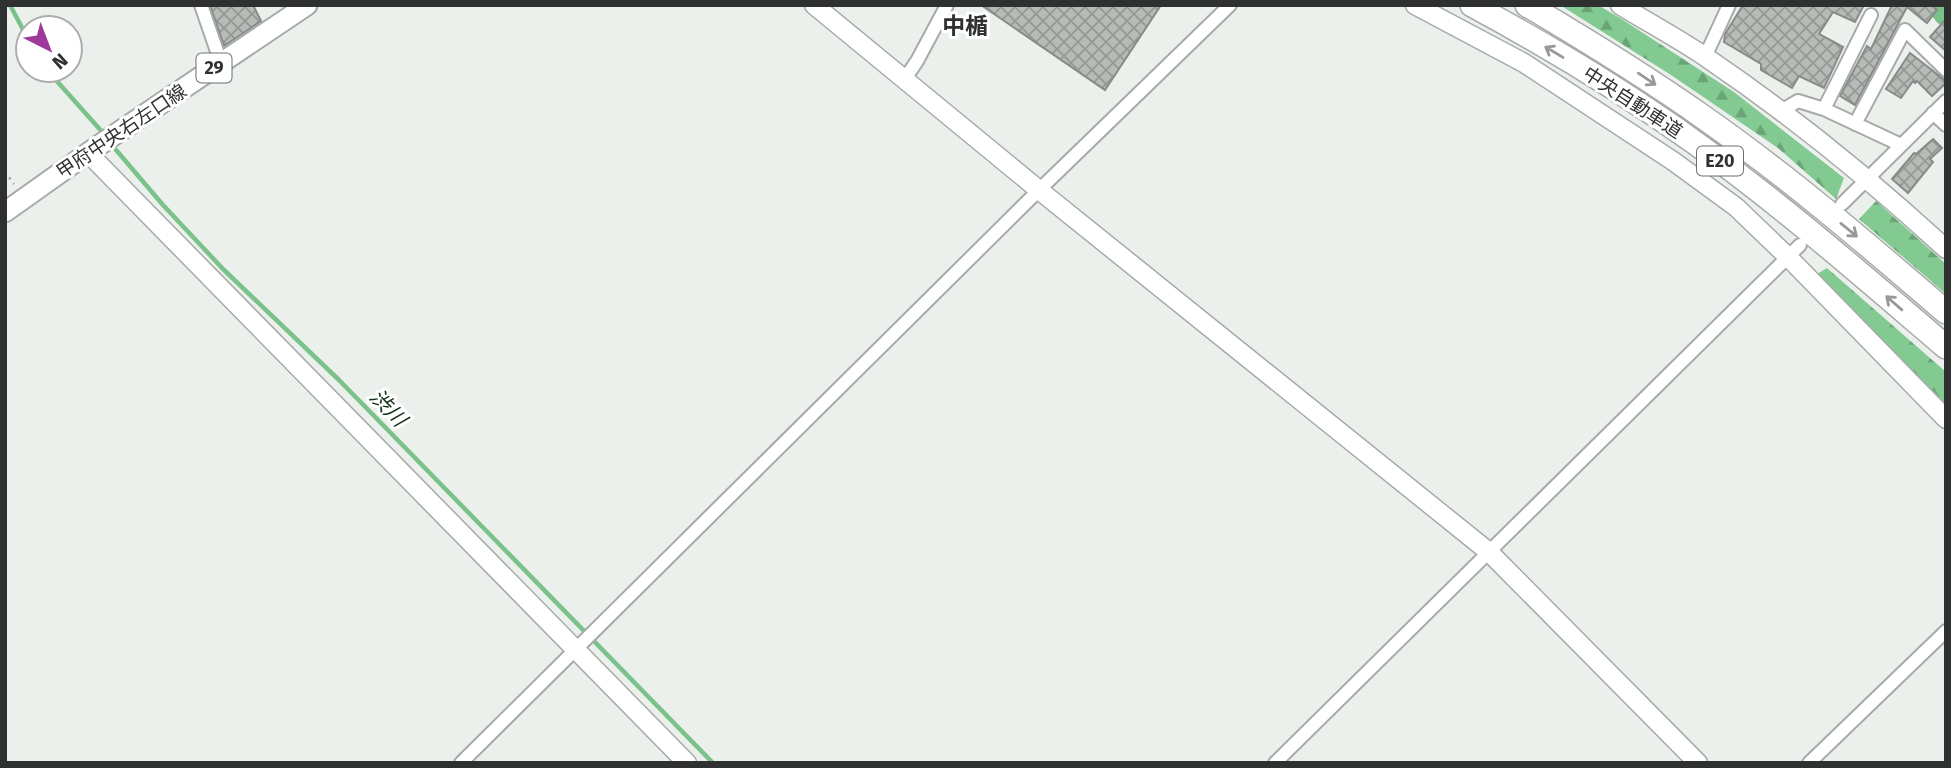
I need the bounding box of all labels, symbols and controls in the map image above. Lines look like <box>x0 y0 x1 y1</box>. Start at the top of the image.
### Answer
district label: 中楯 <box>942 12 988 40</box>
north arrow <box>14 14 84 84</box>
one-way arrow <box>1544 45 1564 59</box>
text: N <box>48 48 72 74</box>
road number: 29 <box>196 54 232 82</box>
street label: 中央自動車道 <box>1579 62 1687 143</box>
one-way arrow <box>1637 72 1656 87</box>
street label: 甲府中央右左口線 <box>52 79 191 183</box>
road number: E20 <box>1697 146 1743 176</box>
one-way arrow <box>1839 223 1857 238</box>
one-way arrow <box>1885 295 1903 311</box>
water label: 渋川 <box>364 384 413 434</box>

